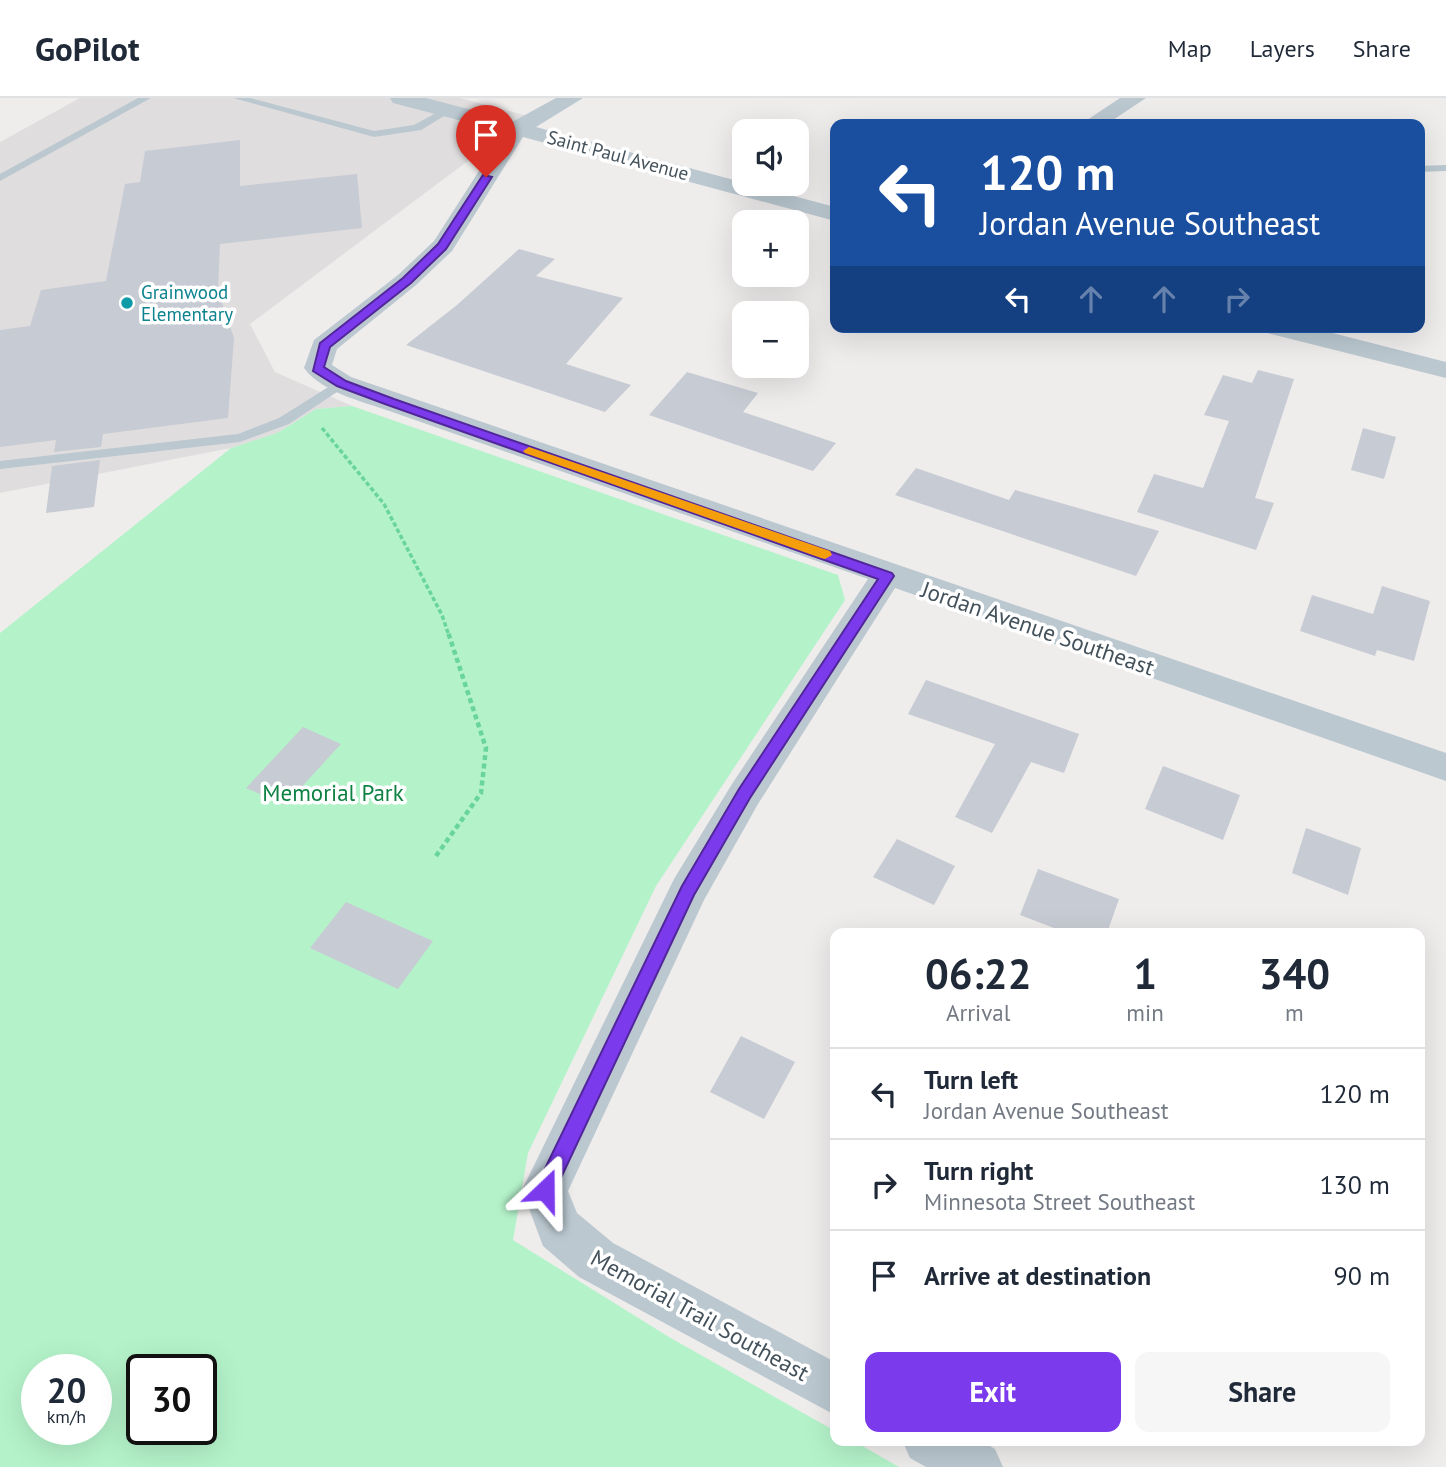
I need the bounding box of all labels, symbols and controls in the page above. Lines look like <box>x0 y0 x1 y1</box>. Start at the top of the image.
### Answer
text: GoPilot <box>35 27 140 70</box>
text: Map <box>1168 33 1212 64</box>
text: Layers <box>1250 33 1315 64</box>
text: Share <box>1353 33 1411 64</box>
pin <box>456 105 516 177</box>
icon: arrive <box>467 116 505 154</box>
map controls <box>732 119 809 378</box>
button: sound <box>732 119 809 196</box>
street label: Saint Paul Avenue <box>545 125 691 185</box>
text: 120 m <box>980 140 1115 204</box>
icon: left <box>865 147 956 238</box>
text: Jordan Avenue Southeast <box>980 202 1320 244</box>
button: + <box>732 210 809 287</box>
place label: Grainwood Elementary <box>141 280 233 326</box>
icon: left <box>999 280 1037 318</box>
icon: ahead <box>1072 280 1110 318</box>
icon: ahead <box>1145 280 1183 318</box>
icon: right <box>1218 280 1256 318</box>
marker: Grainwood Elementary <box>119 295 135 311</box>
button: − <box>732 301 809 378</box>
street label: Jordan Avenue Southeast <box>917 574 1158 682</box>
park label: Memorial Park <box>262 778 404 807</box>
text: 06:22 <box>925 946 1031 1001</box>
text: 1 <box>1133 946 1157 1001</box>
text: 340 <box>1259 946 1330 1001</box>
text: Arrival <box>946 998 1010 1027</box>
text: min <box>1126 998 1164 1027</box>
text: m <box>1285 998 1304 1027</box>
text: Turn left <box>924 1063 1018 1096</box>
icon: left <box>865 1075 903 1113</box>
text: 120 m <box>1319 1077 1390 1110</box>
text: Jordan Avenue Southeast <box>924 1096 1168 1125</box>
position arrow <box>508 1153 582 1227</box>
text: Turn right <box>924 1154 1033 1187</box>
icon: right <box>865 1166 903 1204</box>
text: 130 m <box>1319 1168 1390 1201</box>
text: Minnesota Street Southeast <box>924 1187 1195 1216</box>
street label: Memorial Trail Southeast <box>586 1243 814 1387</box>
icon: arrive <box>865 1257 903 1295</box>
text: Arrive at destination <box>924 1259 1151 1292</box>
text: 90 m <box>1334 1259 1390 1292</box>
button: Exit <box>865 1352 1121 1432</box>
button: Share <box>1135 1352 1390 1432</box>
speed limit sign: 30 <box>126 1354 217 1445</box>
text: 20 <box>47 1367 86 1413</box>
text: km/h <box>47 1405 86 1428</box>

